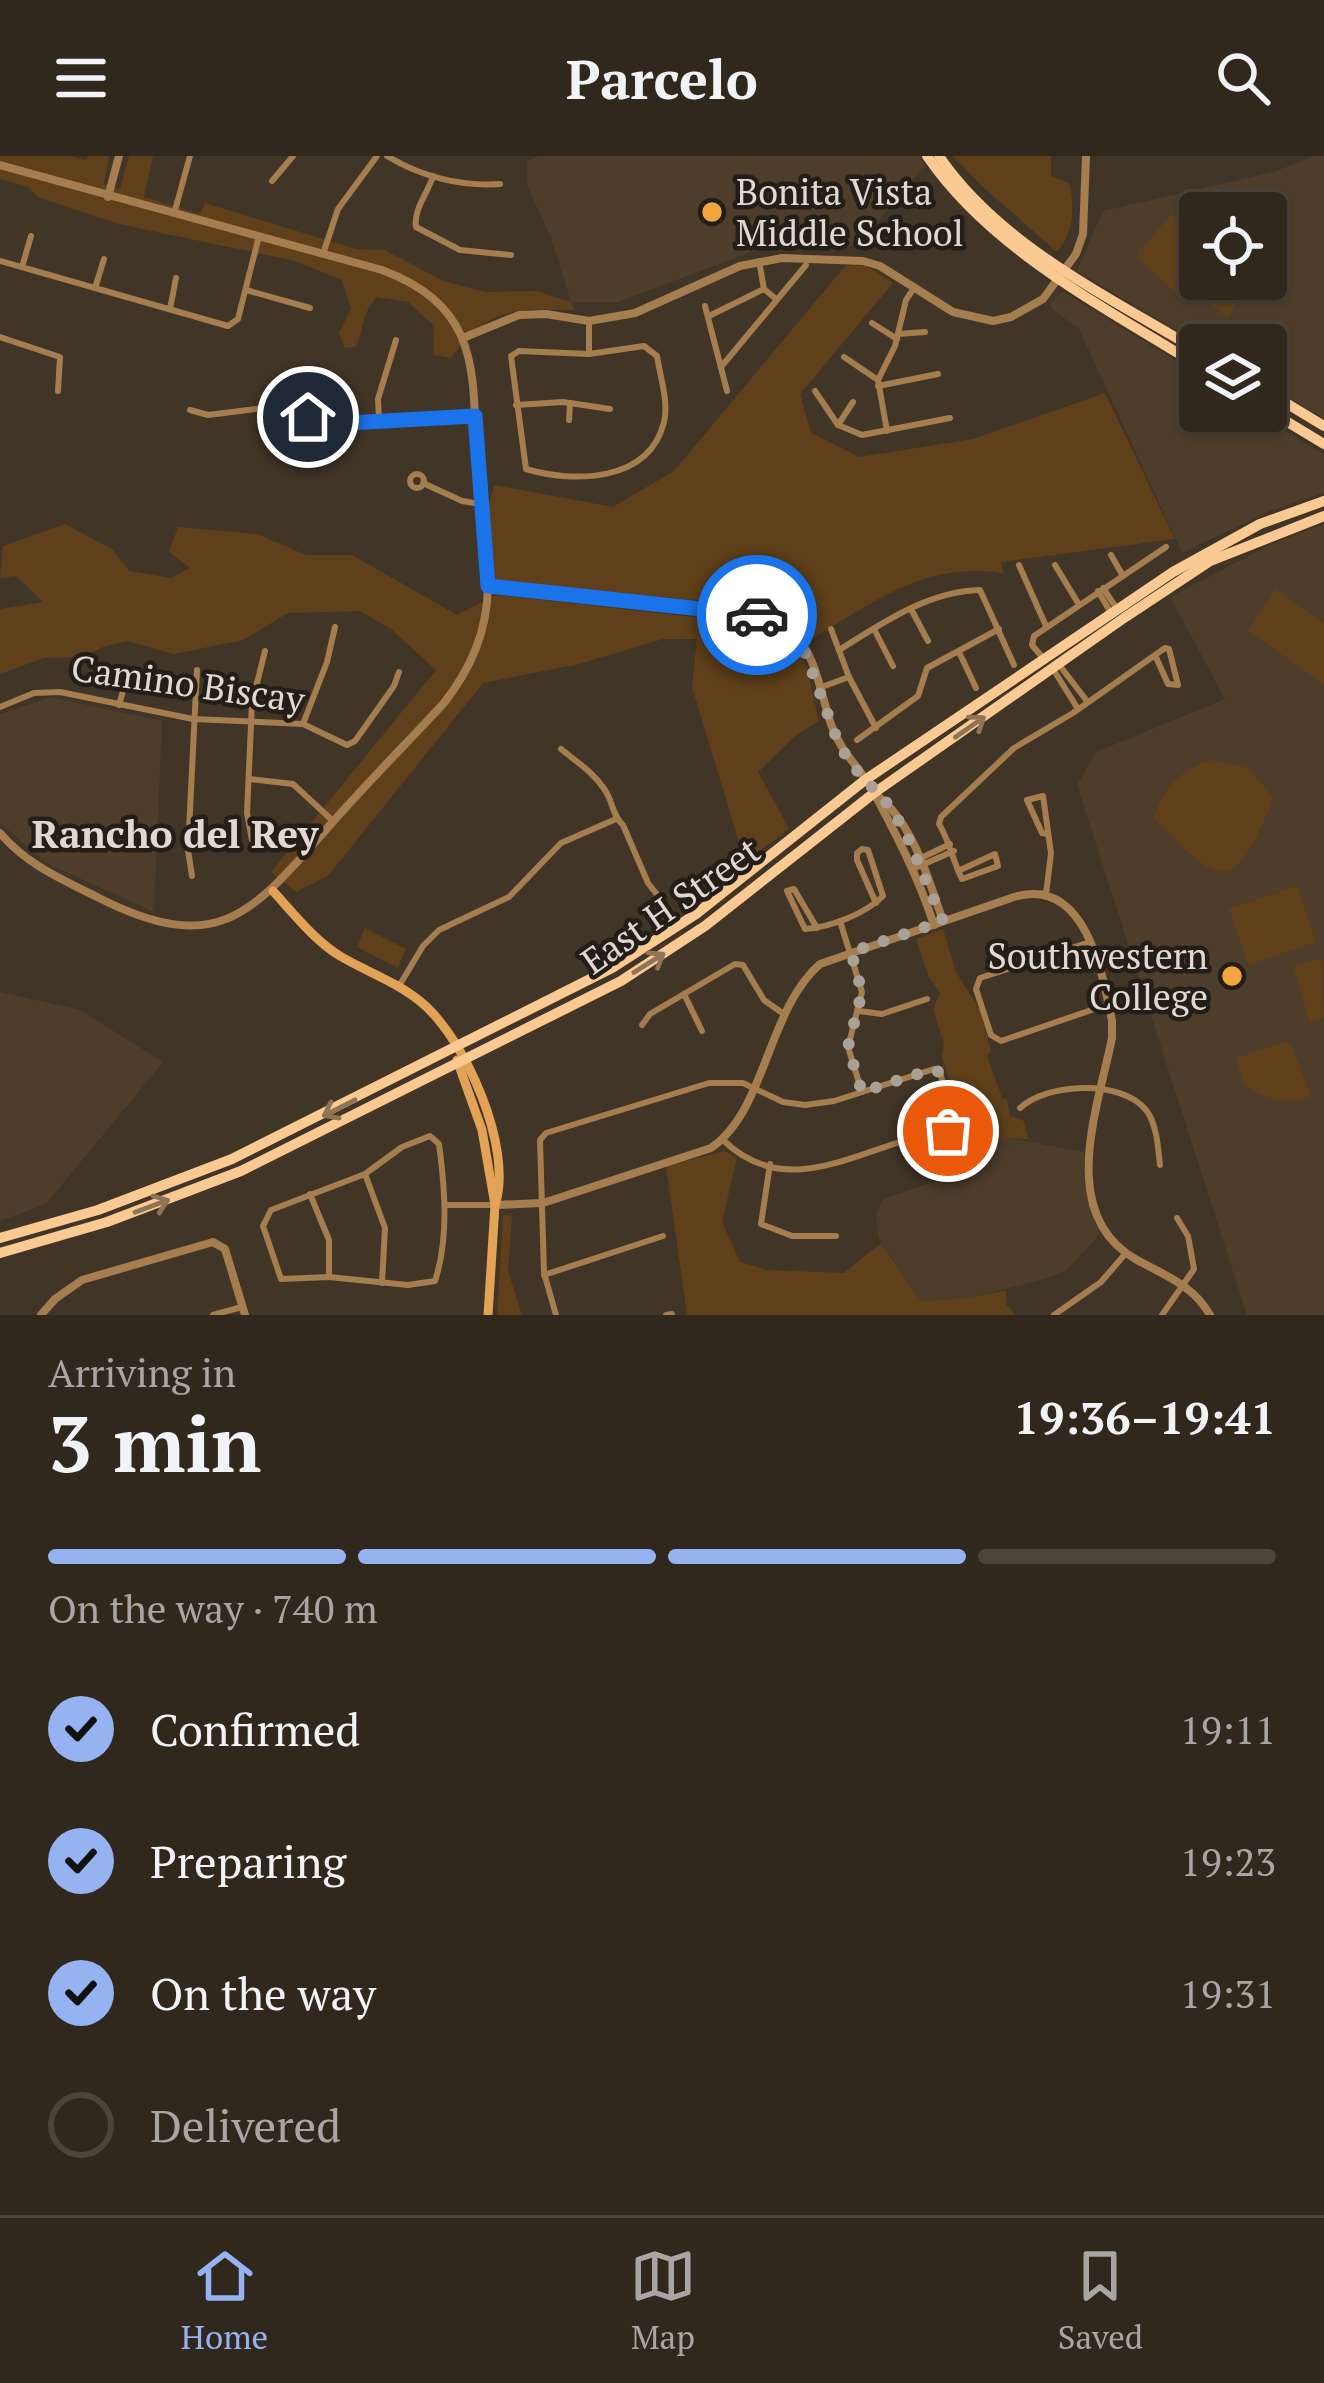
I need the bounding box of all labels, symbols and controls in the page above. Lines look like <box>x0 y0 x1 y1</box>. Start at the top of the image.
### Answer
text: Parcelo <box>566 43 758 114</box>
icon: menu <box>48 45 114 111</box>
icon: search <box>1210 45 1276 111</box>
place label: Bonita Vista Middle School <box>736 168 964 256</box>
map controls <box>1179 192 1287 432</box>
button: locate <box>1179 192 1287 300</box>
marker: Bonita Vista Middle School <box>699 199 725 225</box>
button: layers <box>1179 324 1287 432</box>
pin <box>257 366 359 468</box>
icon: home <box>275 384 341 450</box>
courier <box>697 555 817 675</box>
icon: car <box>724 582 790 648</box>
street label: Camino Biscay <box>68 643 308 723</box>
one-way arrow <box>952 715 986 740</box>
district label: Rancho del Rey <box>32 807 320 859</box>
street label: East H Street <box>571 826 769 984</box>
place label: Southwestern College <box>987 932 1208 1020</box>
one-way arrow <box>631 951 665 975</box>
marker: Southwestern College <box>1219 963 1245 989</box>
pin <box>897 1080 999 1182</box>
one-way arrow <box>321 1097 357 1120</box>
icon: bag <box>915 1098 981 1164</box>
one-way arrow <box>133 1194 170 1215</box>
text: Arriving in <box>48 1346 236 1398</box>
text: 19:36–19:41 <box>1014 1387 1276 1447</box>
text: 3 min <box>48 1391 261 1494</box>
text: On the way · 740 m <box>48 1582 378 1634</box>
icon: check <box>48 1696 114 1762</box>
text: Confirmed <box>150 1699 360 1759</box>
text: 19:11 <box>1180 1703 1276 1755</box>
icon: check <box>48 1828 114 1894</box>
text: Preparing <box>150 1831 346 1891</box>
text: 19:23 <box>1180 1835 1276 1887</box>
icon: check <box>48 1960 114 2026</box>
text: On the way <box>150 1963 376 2023</box>
text: 19:31 <box>1180 1967 1276 2019</box>
text: Delivered <box>150 2095 341 2155</box>
tab: Home <box>181 2243 268 2358</box>
tab: Map <box>630 2243 696 2358</box>
tab: Saved <box>1058 2243 1143 2358</box>

